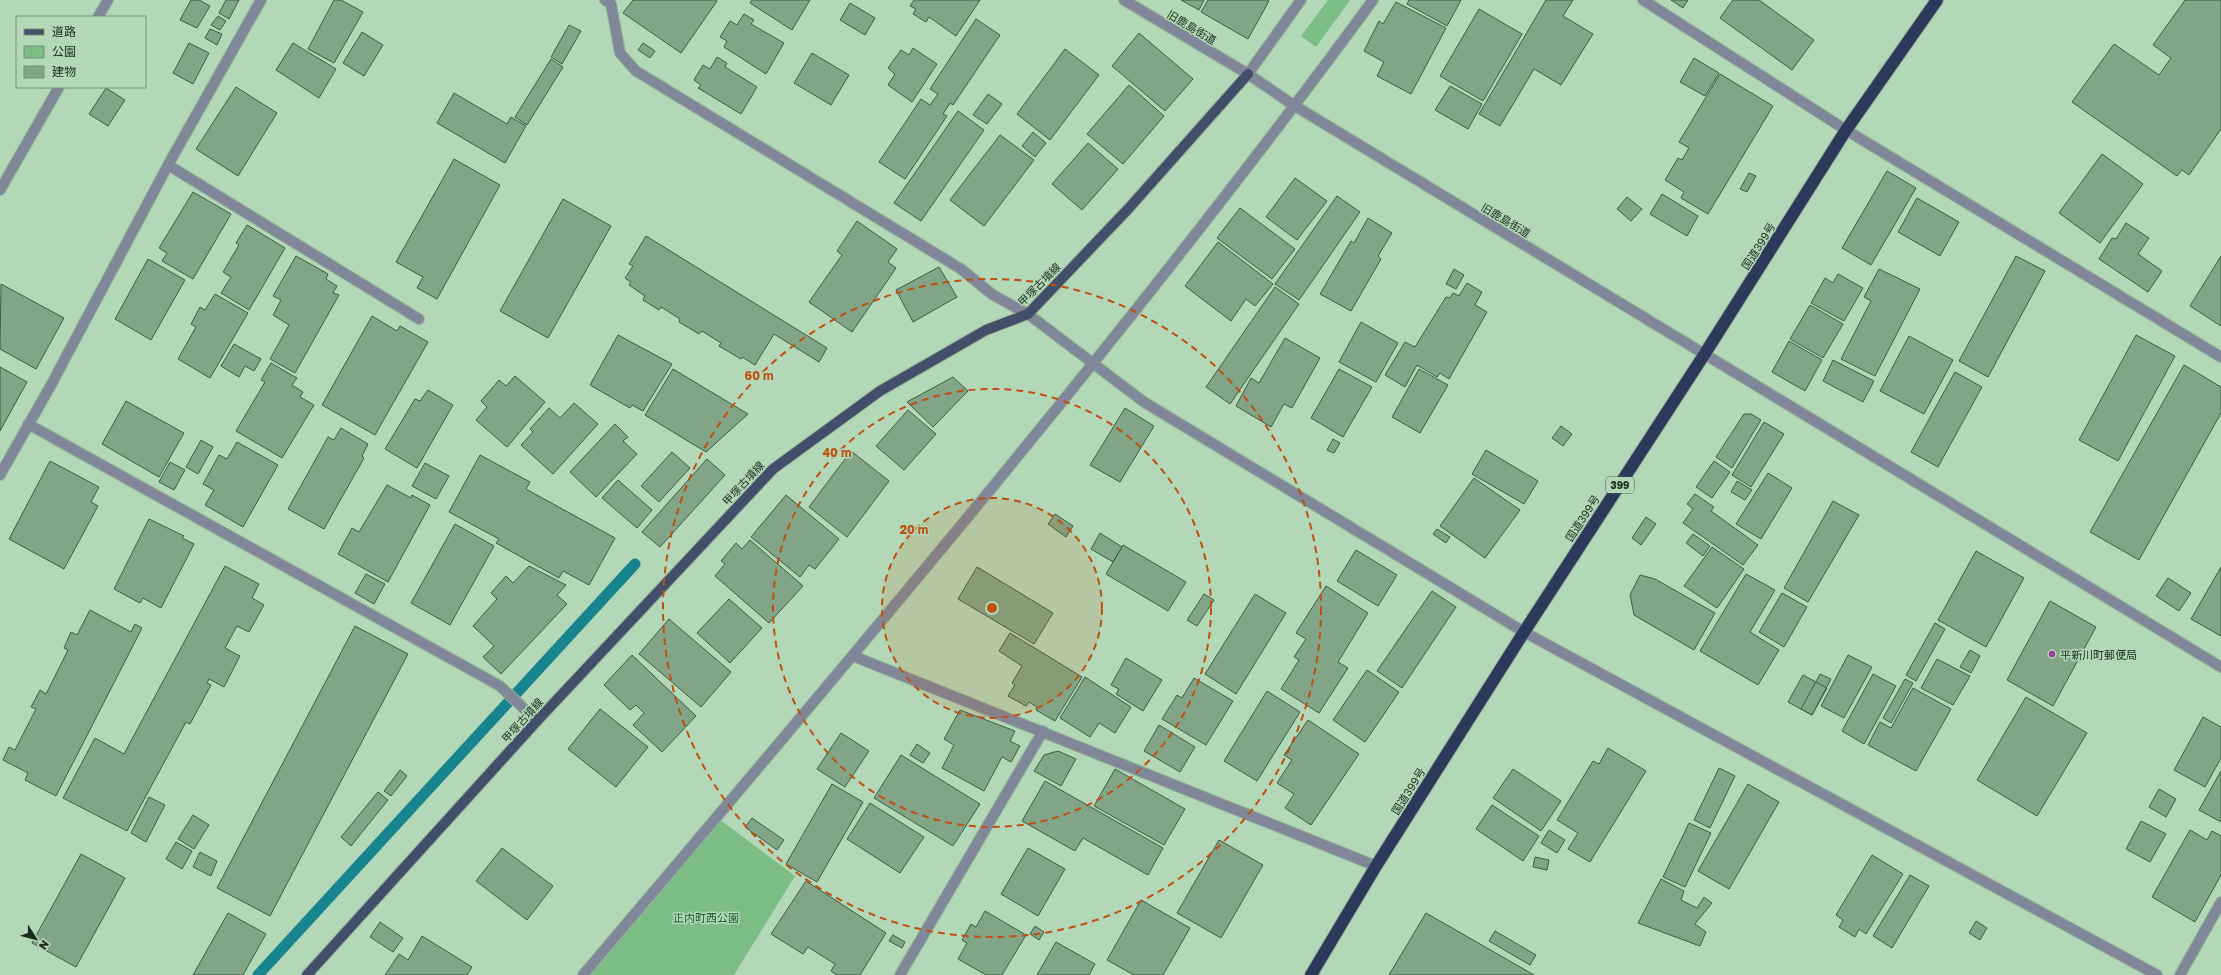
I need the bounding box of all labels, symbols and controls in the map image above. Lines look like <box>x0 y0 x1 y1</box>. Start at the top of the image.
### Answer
street label: 旧鹿島街道 <box>1165 7 1219 47</box>
legend <box>16 16 146 88</box>
text: 道路 <box>52 24 76 39</box>
text: 公園 <box>52 44 76 59</box>
text: 建物 <box>52 64 76 79</box>
street label: 旧鹿島街道 <box>1479 200 1533 240</box>
street label: 国道399号 <box>1739 220 1777 272</box>
street label: 甲塚古墳線 <box>1015 260 1063 308</box>
text: 60 m <box>745 368 773 383</box>
text: 40 m <box>823 445 851 460</box>
street label: 甲塚古墳線 <box>719 458 767 508</box>
road number: 399 <box>1606 477 1634 493</box>
street label: 国道399号 <box>1562 492 1602 544</box>
text: 20 m <box>900 522 928 537</box>
centre of rings <box>985 601 999 615</box>
place label: 平新川町郵便局 <box>2060 648 2137 661</box>
marker: 平新川町郵便局 <box>2047 649 2057 659</box>
street label: 甲塚古墳線 <box>499 695 545 745</box>
street label: 国道399号 <box>1389 765 1427 817</box>
park label: 正内町西公園 <box>673 911 739 924</box>
north arrow <box>16 919 56 959</box>
text: N <box>37 938 52 952</box>

